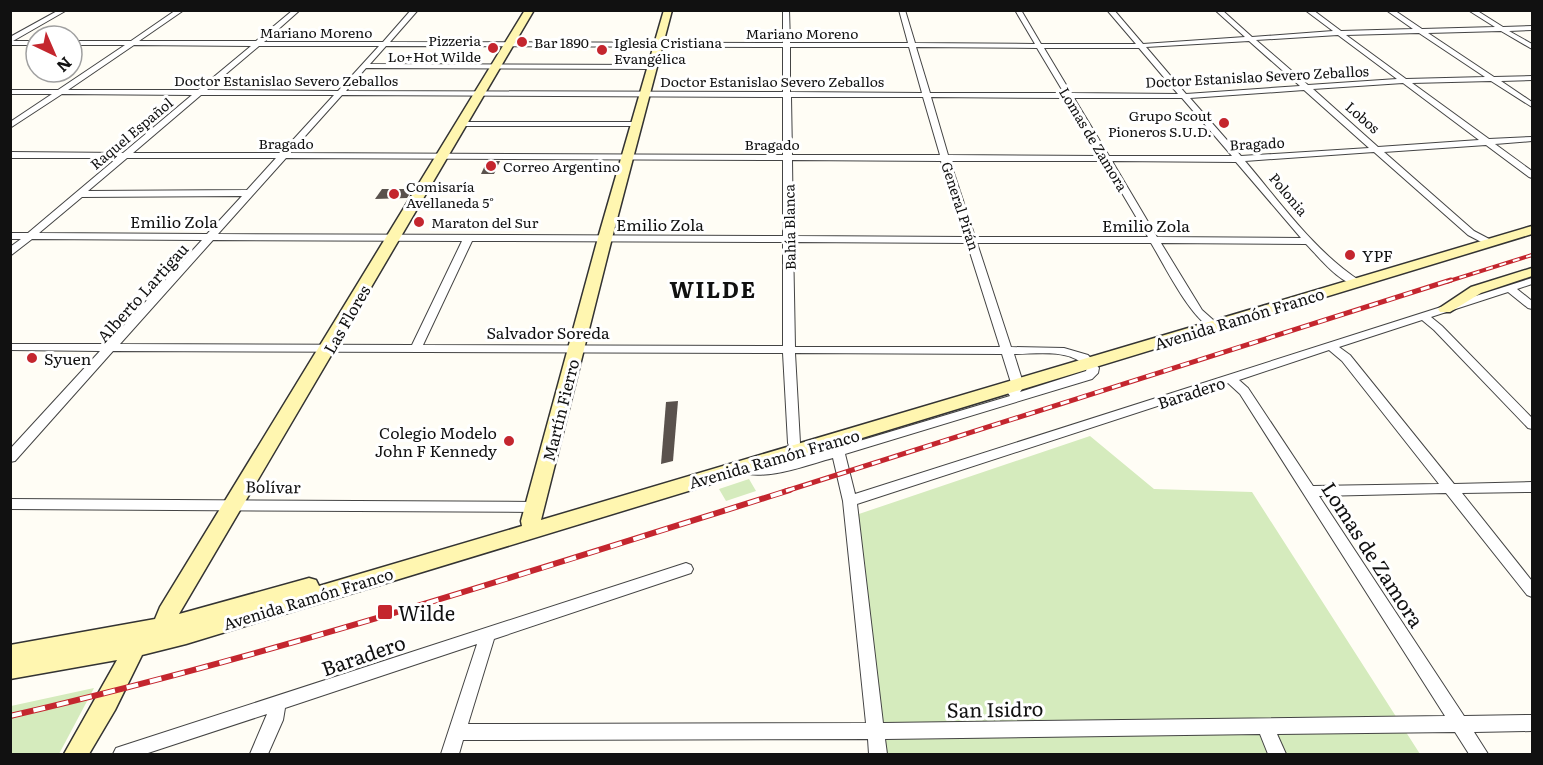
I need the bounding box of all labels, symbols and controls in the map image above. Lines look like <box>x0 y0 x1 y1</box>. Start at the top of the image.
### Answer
street label: Mariano Moreno <box>260 22 372 42</box>
street label: Mariano Moreno <box>746 23 858 43</box>
north arrow <box>24 24 84 84</box>
place label: Pizzeria Lo+Hot Wilde <box>388 30 481 66</box>
place label: Bar 1890 <box>534 32 589 52</box>
place label: Iglesia Cristiana Evangélica <box>614 32 723 68</box>
marker: Bar 1890 <box>515 35 529 49</box>
marker: Pizzeria Lo+Hot Wilde <box>486 41 500 55</box>
marker: Iglesia Cristiana Evangélica <box>595 43 609 57</box>
text: N <box>52 52 78 79</box>
street label: Doctor Estanislao Severo Zeballos <box>1145 60 1369 92</box>
street label: Doctor Estanislao Severo Zeballos <box>174 70 398 90</box>
street label: Doctor Estanislao Severo Zeballos <box>660 71 884 91</box>
street label: Lomas de Zamora <box>1055 83 1133 195</box>
street label: Raquel Español <box>85 92 177 174</box>
street label: Lobos <box>1342 96 1384 138</box>
place label: Grupo Scout Pioneros S.U.D. <box>1108 105 1212 141</box>
marker: Grupo Scout Pioneros S.U.D. <box>1217 116 1231 130</box>
street label: Bragado <box>1229 132 1285 154</box>
street label: Bragado <box>258 133 314 153</box>
street label: Bragado <box>744 134 800 154</box>
place label: Correo Argentino <box>503 156 620 176</box>
marker: Correo Argentino <box>484 159 498 173</box>
street label: General Pirán <box>937 159 985 253</box>
street label: Polonia <box>1265 168 1313 220</box>
place label: Comisaría Avellaneda 5° <box>406 176 494 212</box>
street label: Bahía Blanca <box>778 183 800 270</box>
marker: Comisaría Avellaneda 5° <box>387 187 401 201</box>
street label: Emilio Zola <box>130 209 218 233</box>
place label: Maraton del Sur <box>431 212 539 232</box>
street label: Emilio Zola <box>616 212 704 236</box>
street label: Emilio Zola <box>1102 213 1190 237</box>
marker: Maraton del Sur <box>412 215 426 229</box>
street label: Alberto Lartigau <box>91 237 193 347</box>
place label: YPF <box>1362 243 1393 267</box>
marker: YPF <box>1343 248 1357 262</box>
district label: WILDE <box>669 272 757 305</box>
street label: Las Flores <box>317 280 375 358</box>
street label: Avenida Ramón Franco <box>1151 281 1327 355</box>
street label: Salvador Soreda <box>486 320 610 344</box>
place label: Syuen <box>44 346 92 370</box>
marker: Syuen <box>25 351 39 365</box>
street label: Martín Fierro <box>536 356 584 464</box>
street label: Baradero <box>1154 370 1228 414</box>
place label: Colegio Modelo John F Kennedy <box>375 420 498 462</box>
street label: Avenida Ramón Franco <box>686 422 862 494</box>
marker: Colegio Modelo John F Kennedy <box>502 434 516 448</box>
street label: Bolívar <box>245 474 301 498</box>
street label: Lomas de Zamora <box>1316 475 1433 633</box>
street label: Avenida Ramón Franco <box>220 561 396 635</box>
place label: Wilde <box>398 597 455 627</box>
marker: Wilde <box>376 603 394 621</box>
street label: Baradero <box>317 626 409 682</box>
street label: San Isidro <box>946 692 1044 724</box>

